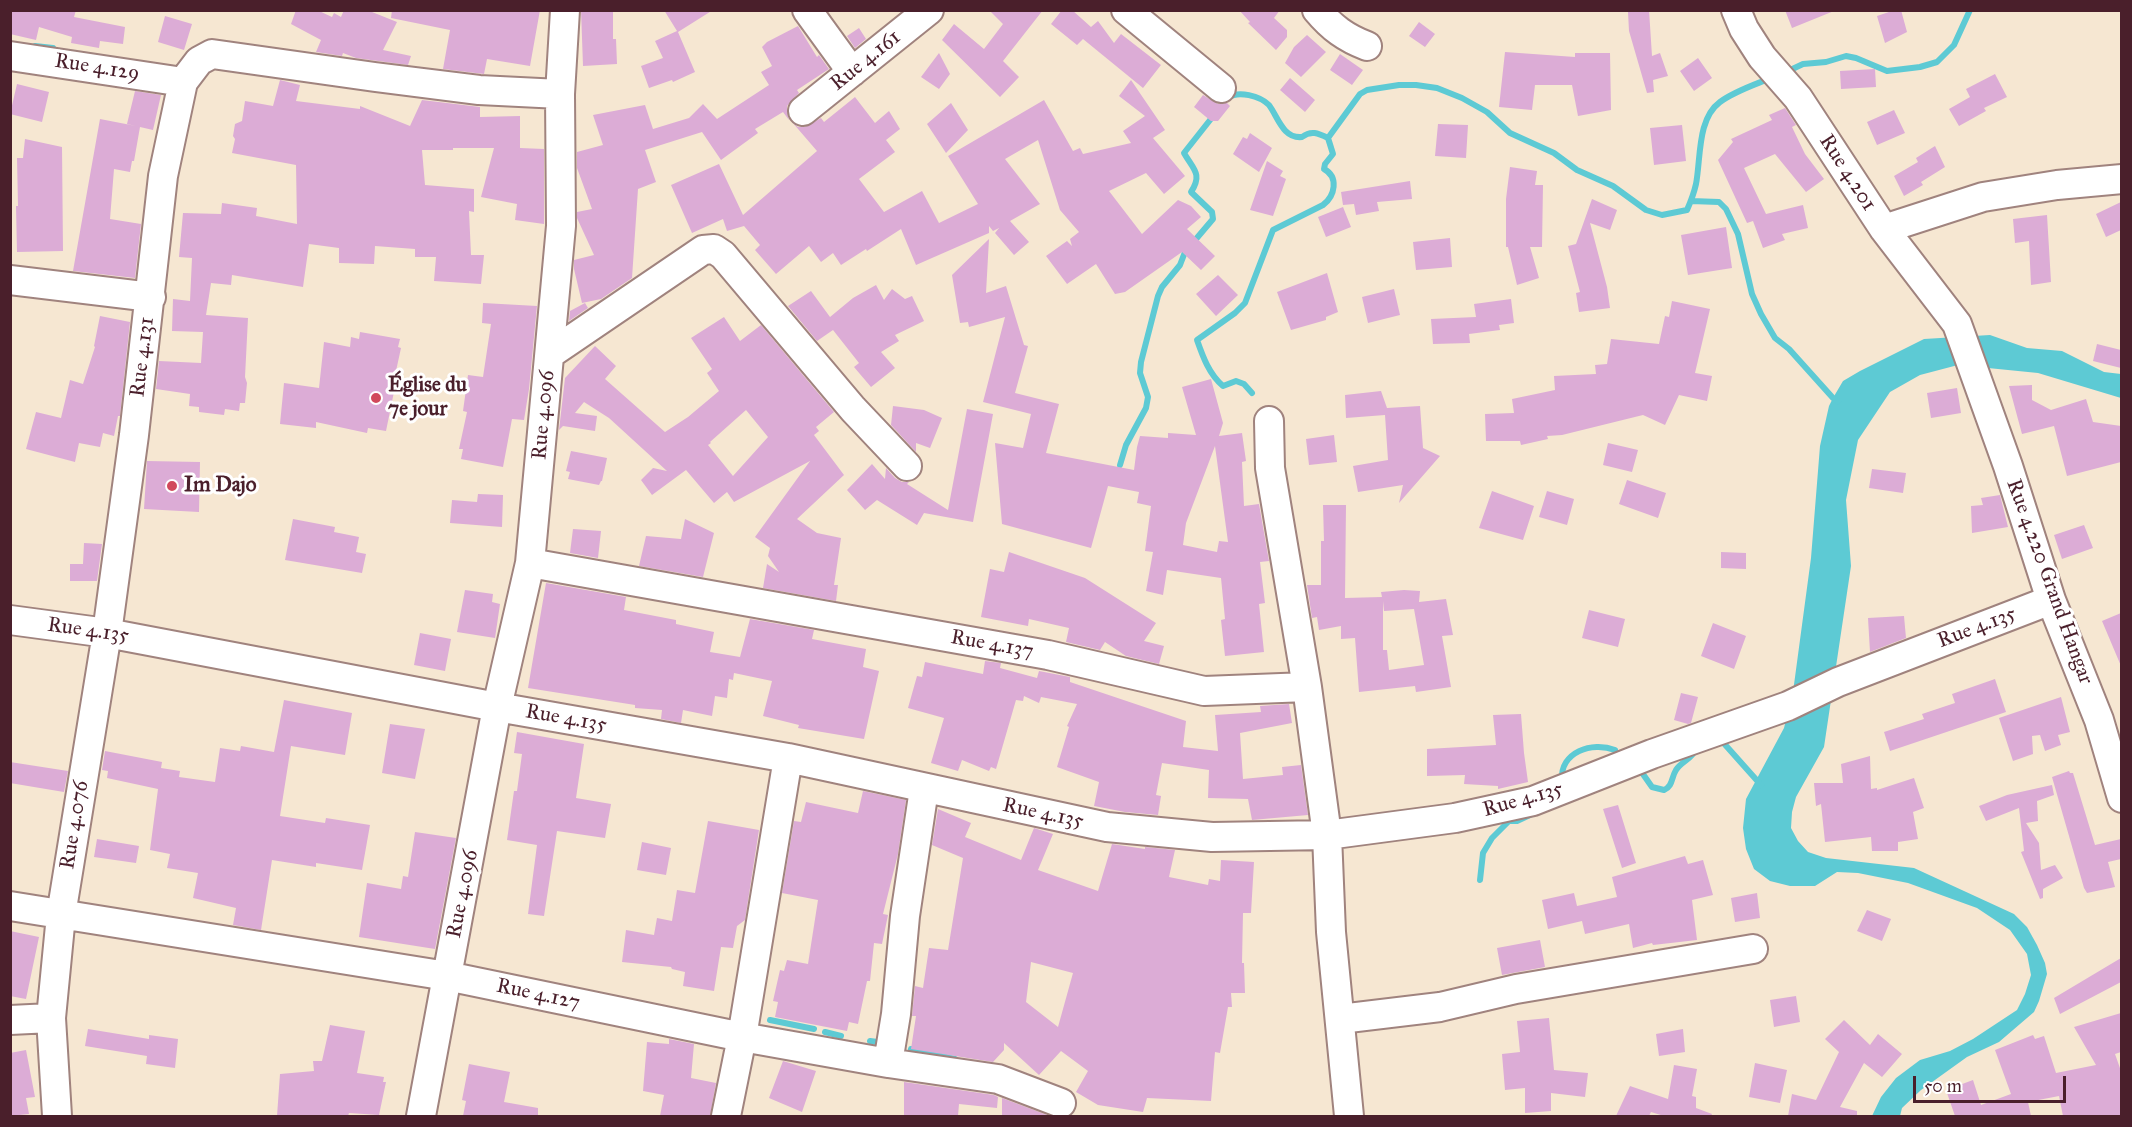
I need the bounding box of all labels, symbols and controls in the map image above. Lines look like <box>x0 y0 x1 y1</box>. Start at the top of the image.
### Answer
street label: Rue 4.161 <box>826 25 906 97</box>
street label: Rue 4.129 <box>53 49 141 87</box>
street label: Rue 4.201 <box>1813 130 1881 216</box>
street label: Rue 4.131 <box>126 315 160 399</box>
street label: Rue 4.096 <box>528 369 560 461</box>
place label: Église du 7e jour <box>388 373 467 423</box>
marker: Église du 7e jour <box>369 391 383 405</box>
place label: Im Dajo <box>184 473 256 499</box>
street label: Rue 4.220 Grand Hangar <box>2000 476 2098 688</box>
marker: Im Dajo <box>165 479 179 493</box>
street label: Rue 4.135 <box>1934 602 2020 654</box>
street label: Rue 4.135 <box>46 613 130 649</box>
street label: Rue 4.137 <box>949 625 1035 665</box>
street label: Rue 4.135 <box>523 699 609 739</box>
street label: Rue 4.135 <box>1480 777 1566 823</box>
street label: Rue 4.076 <box>56 779 94 871</box>
street label: Rue 4.135 <box>1000 793 1086 835</box>
street label: Rue 4.096 <box>442 847 484 941</box>
street label: Rue 4.127 <box>494 974 582 1016</box>
scale bar <box>1916 1064 2069 1102</box>
text: 50 m <box>1924 1075 1962 1097</box>

